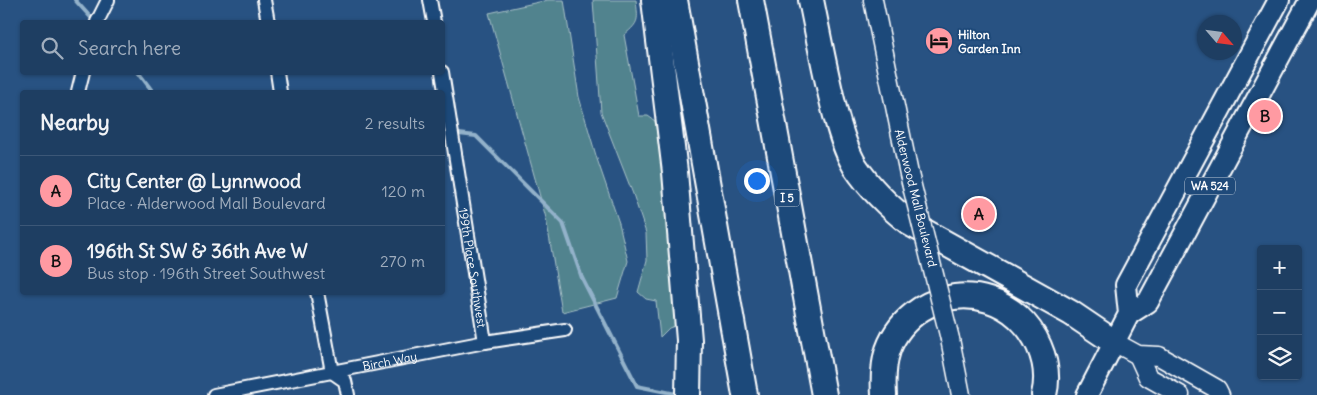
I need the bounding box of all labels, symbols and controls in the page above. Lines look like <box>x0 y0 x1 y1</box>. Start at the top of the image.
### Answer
north arrow <box>1197 15 1242 60</box>
search box <box>20 20 445 75</box>
hotel icon: Hilton Garden Inn <box>924 26 954 56</box>
place label: Hilton Garden Inn <box>958 27 1021 56</box>
icon: search <box>38 34 66 62</box>
text: Search here <box>78 36 181 60</box>
pin: B <box>1249 97 1281 135</box>
text: Nearby <box>40 109 110 136</box>
text: 2 results <box>365 113 425 133</box>
street label: Alderwood Mall Boulevard <box>892 128 940 268</box>
your location <box>744 168 770 194</box>
text: City Center @ Lynnwood <box>87 169 301 193</box>
road number: WA 524 <box>1185 178 1235 195</box>
text: A <box>51 181 61 201</box>
text: 120 m <box>382 181 425 201</box>
road number: I 5 <box>774 190 800 207</box>
text: Place · Alderwood Mall Boulevard <box>87 193 326 213</box>
pin: A <box>963 195 995 233</box>
street label: 199th Place Southwest <box>456 207 490 329</box>
text: 196th St SW & 36th Ave W <box>87 239 308 263</box>
map controls <box>1257 245 1302 380</box>
button: + <box>1257 245 1302 290</box>
text: B <box>51 251 61 271</box>
text: 270 m <box>380 251 425 271</box>
text: Bus stop · 196th Street Southwest <box>87 263 325 283</box>
button: − <box>1257 290 1302 335</box>
button: layers <box>1257 335 1302 380</box>
street label: Birch Way <box>361 348 418 373</box>

